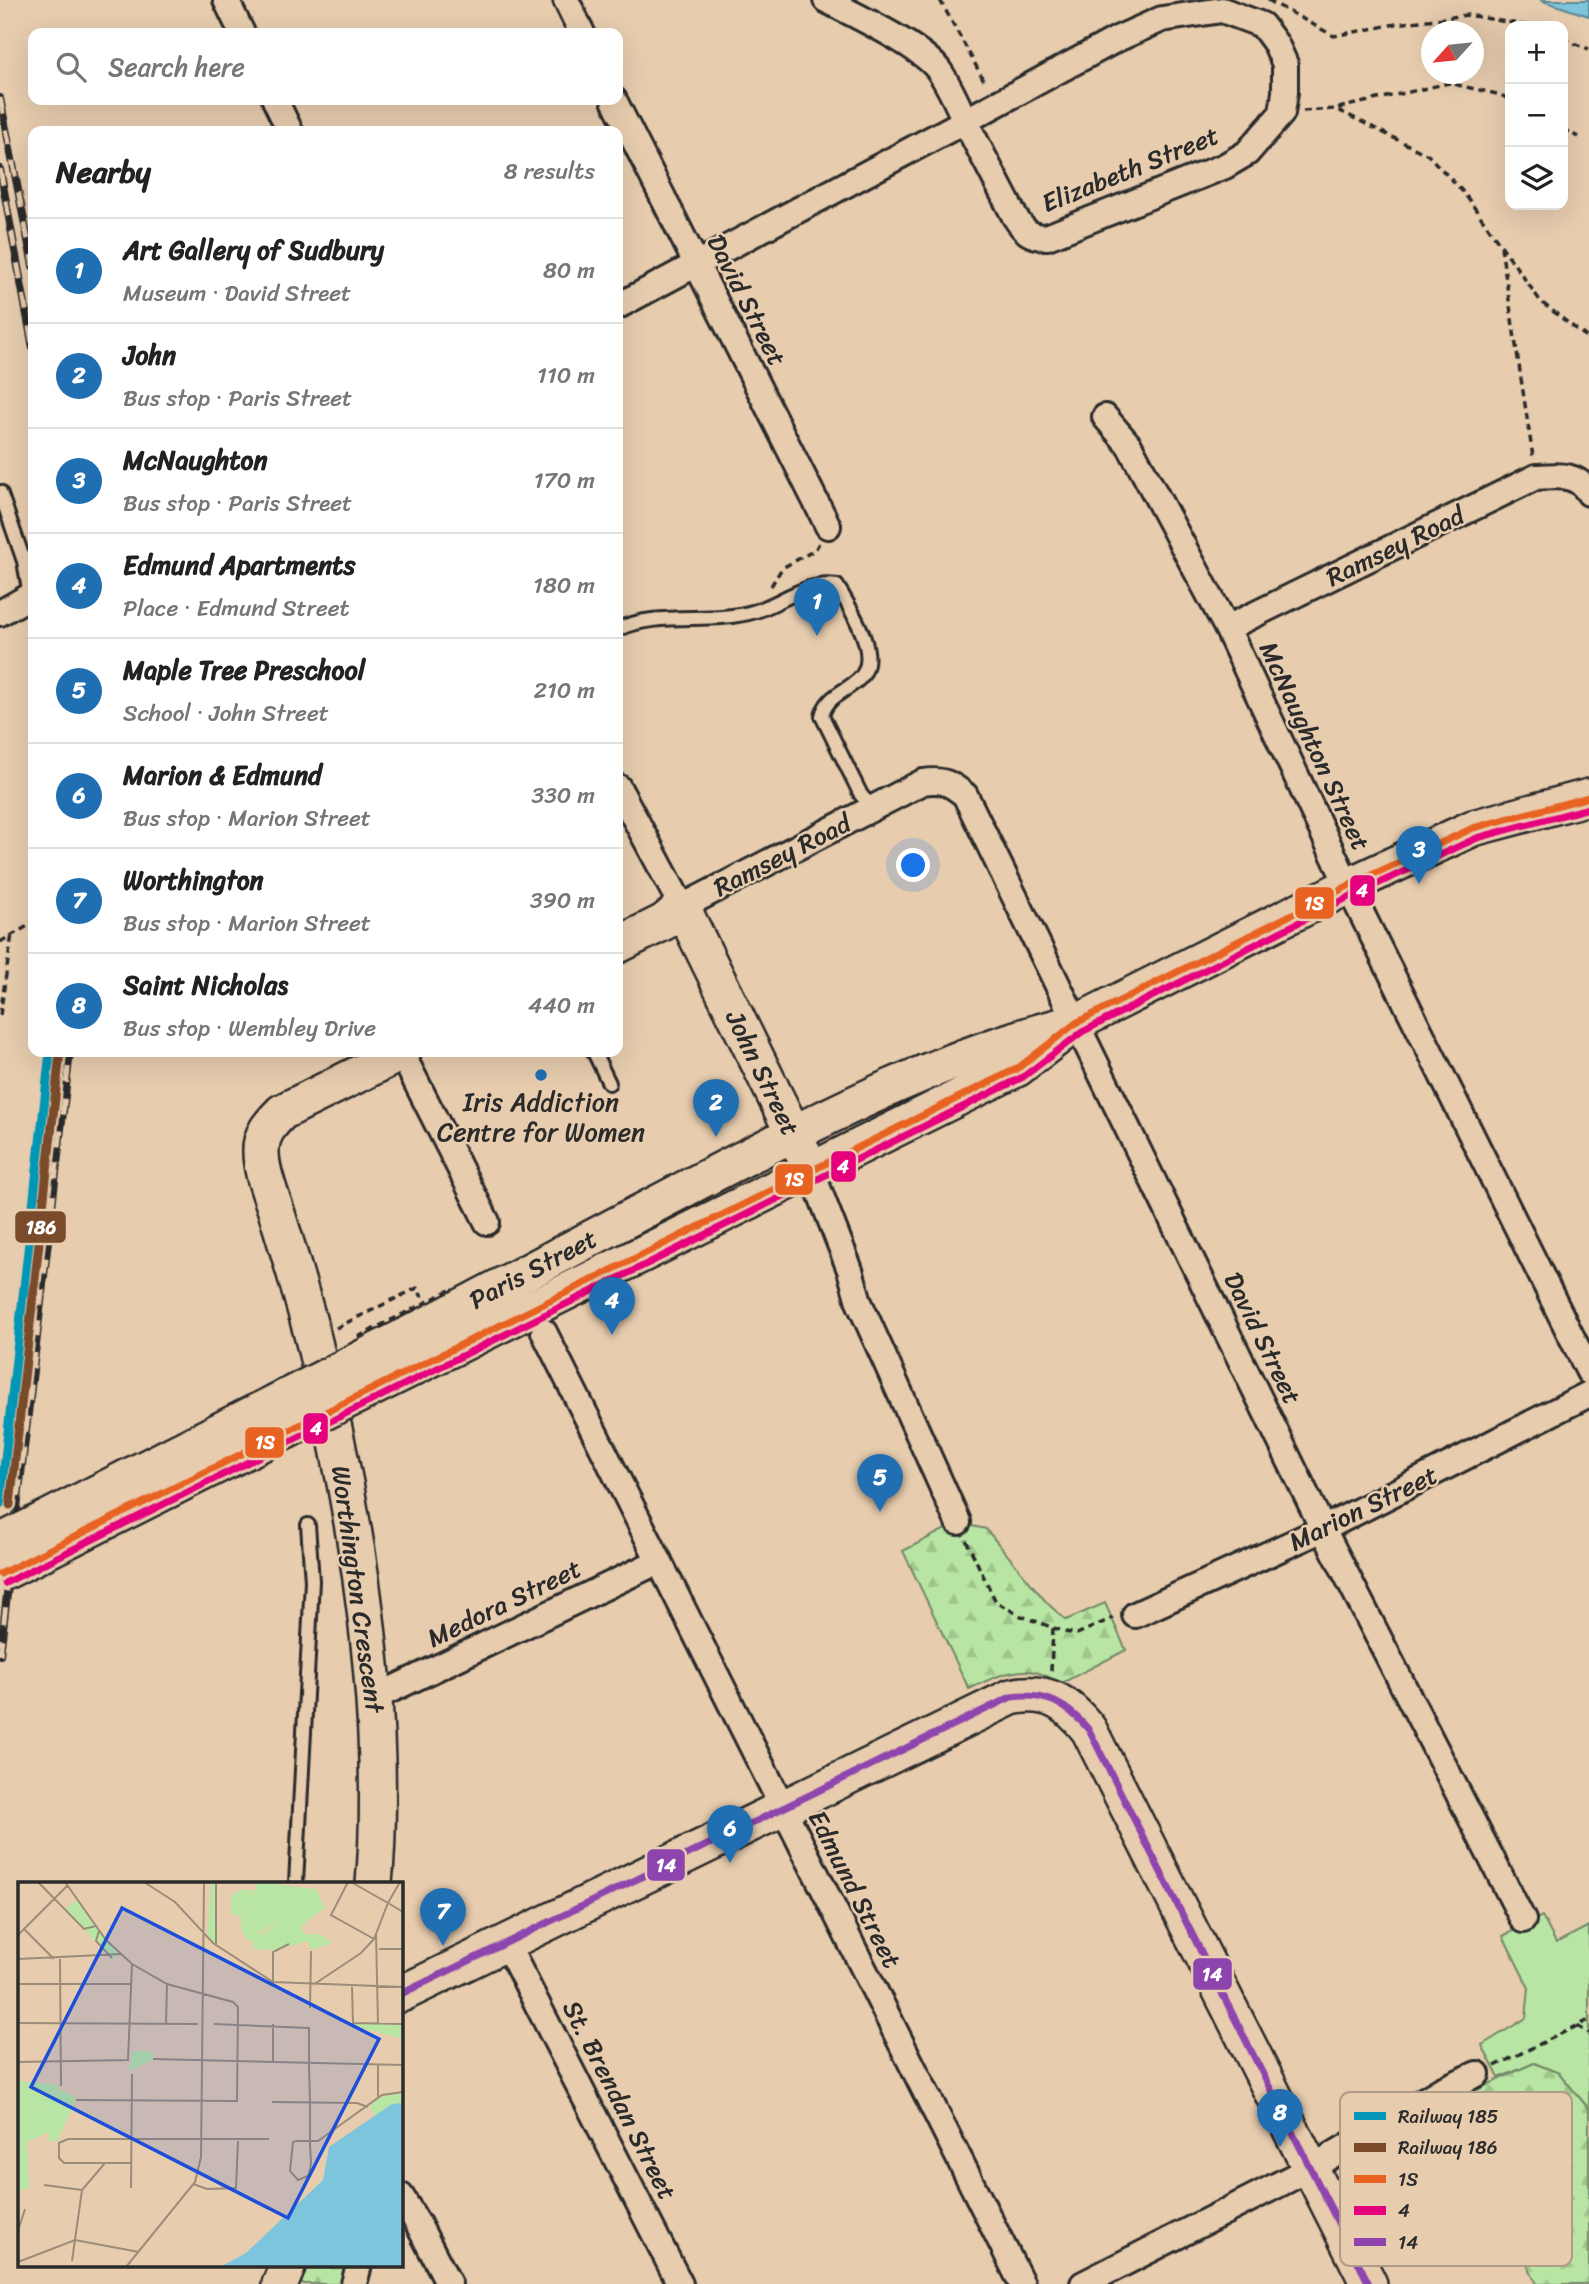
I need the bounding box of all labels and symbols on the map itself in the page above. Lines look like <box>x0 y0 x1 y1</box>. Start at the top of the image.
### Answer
north arrow <box>1421 21 1484 84</box>
street label: Elizabeth Street <box>1034 112 1226 226</box>
street label: David Street <box>694 226 800 374</box>
street label: Ramsey Road <box>1318 492 1474 599</box>
pin: 1 <box>794 578 840 636</box>
street label: McNaughton Street <box>1246 634 1384 858</box>
street label: Ramsey Road <box>705 800 861 909</box>
pin: 3 <box>1396 826 1442 884</box>
your location <box>896 848 930 882</box>
line badge: 4 <box>1349 874 1376 907</box>
text: 4 <box>1355 874 1368 907</box>
line badge: 1S <box>1294 886 1335 920</box>
text: 1S <box>1304 887 1324 920</box>
street label: John Street <box>712 1001 813 1144</box>
marker: Iris Addiction Centre for Women <box>533 1067 549 1083</box>
place label: Iris Addiction Centre for Women <box>437 1079 645 1155</box>
pin: 2 <box>693 1079 739 1137</box>
line badge: 4 <box>830 1150 857 1183</box>
text: 4 <box>836 1150 849 1183</box>
line badge: 1S <box>774 1163 814 1196</box>
text: 1S <box>784 1163 804 1196</box>
line badge: 186 <box>14 1210 67 1244</box>
text: 186 <box>26 1211 56 1244</box>
street label: Paris Street <box>460 1216 606 1322</box>
street label: David Street <box>1211 1264 1315 1412</box>
pin: 4 <box>589 1277 635 1335</box>
line badge: 4 <box>302 1412 329 1445</box>
text: 4 <box>309 1412 322 1445</box>
line badge: 1S <box>244 1426 285 1459</box>
text: 1S <box>255 1426 275 1459</box>
street label: Marion Street <box>1280 1452 1446 1564</box>
pin: 5 <box>857 1454 903 1512</box>
street label: Worthington Crescent <box>318 1462 398 1717</box>
street label: Medora Street <box>419 1546 589 1660</box>
street label: Edmund Street <box>795 1801 915 1977</box>
pin: 6 <box>707 1805 753 1863</box>
line badge: 14 <box>646 1848 686 1882</box>
text: 14 <box>656 1849 676 1882</box>
inset map <box>18 1882 402 2266</box>
pin: 7 <box>420 1888 466 1946</box>
line badge: 14 <box>1192 1957 1233 1991</box>
text: 14 <box>1202 1958 1222 1991</box>
street label: St. Brendan Street <box>550 1992 690 2208</box>
pin: 8 <box>1257 2089 1303 2147</box>
legend <box>1340 2092 1572 2266</box>
text: Railway 185 <box>1398 2100 1499 2133</box>
text: Railway 186 <box>1398 2131 1497 2164</box>
text: 1S <box>1398 2163 1418 2196</box>
text: 4 <box>1398 2194 1410 2227</box>
text: 14 <box>1398 2226 1418 2259</box>

